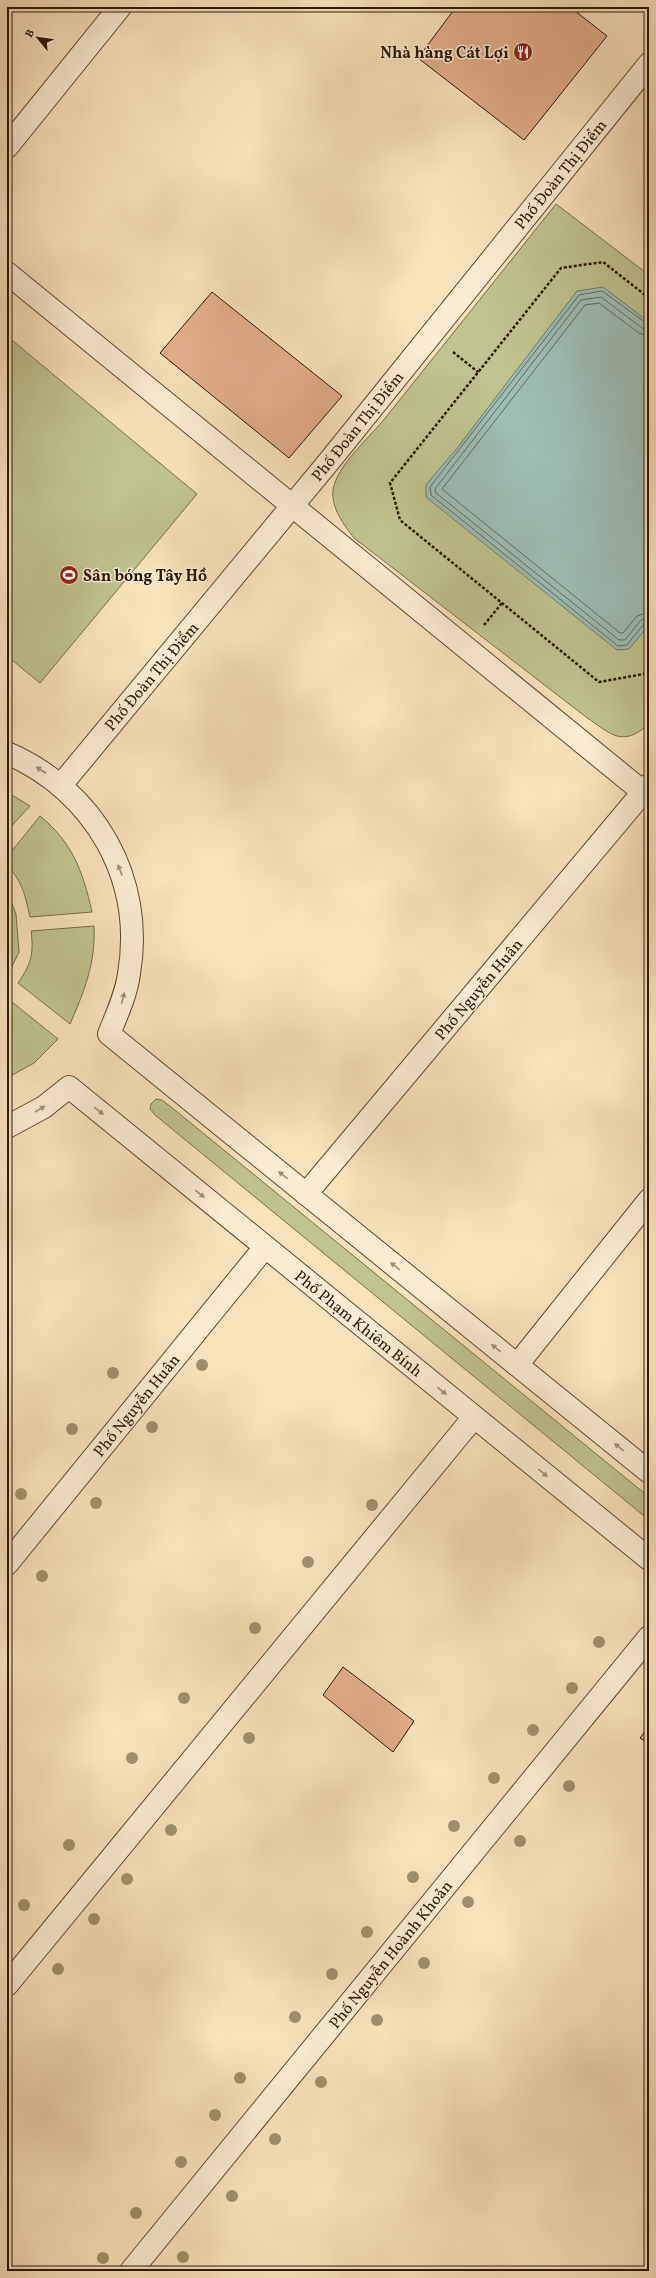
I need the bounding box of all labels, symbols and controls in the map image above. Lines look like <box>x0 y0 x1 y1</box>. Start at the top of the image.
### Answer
north arrow <box>18 18 58 58</box>
text: B <box>22 27 39 41</box>
restaurant icon: Nhà hàng Cát Lợi <box>512 41 534 63</box>
place label: Nhà hàng Cát Lợi <box>380 43 509 65</box>
street label: Phố Đoàn Thị Điểm <box>510 116 613 235</box>
street label: Phố Đoàn Thị Điểm <box>307 368 410 487</box>
sports icon: Sân bóng Tây Hồ <box>58 564 80 586</box>
place label: Sân bóng Tây Hồ <box>83 566 207 588</box>
street label: Phố Đoàn Thị Điểm <box>100 618 205 736</box>
one-way arrow <box>35 767 46 774</box>
one-way arrow <box>117 865 123 876</box>
street label: Phố Nguyễn Huân <box>430 935 529 1046</box>
one-way arrow <box>121 992 127 1004</box>
one-way arrow <box>34 1106 46 1113</box>
one-way arrow <box>94 1107 105 1116</box>
one-way arrow <box>278 1171 289 1179</box>
one-way arrow <box>195 1189 205 1198</box>
one-way arrow <box>390 1261 400 1270</box>
street label: Phố Phạm Khiêm Bính <box>289 1266 426 1383</box>
one-way arrow <box>490 1343 501 1352</box>
street label: Phố Nguyễn Huân <box>89 1350 186 1462</box>
one-way arrow <box>436 1386 447 1395</box>
one-way arrow <box>613 1443 624 1452</box>
one-way arrow <box>537 1468 548 1477</box>
street label: Phố Nguyễn Hoành Khoản <box>325 1876 458 2034</box>

